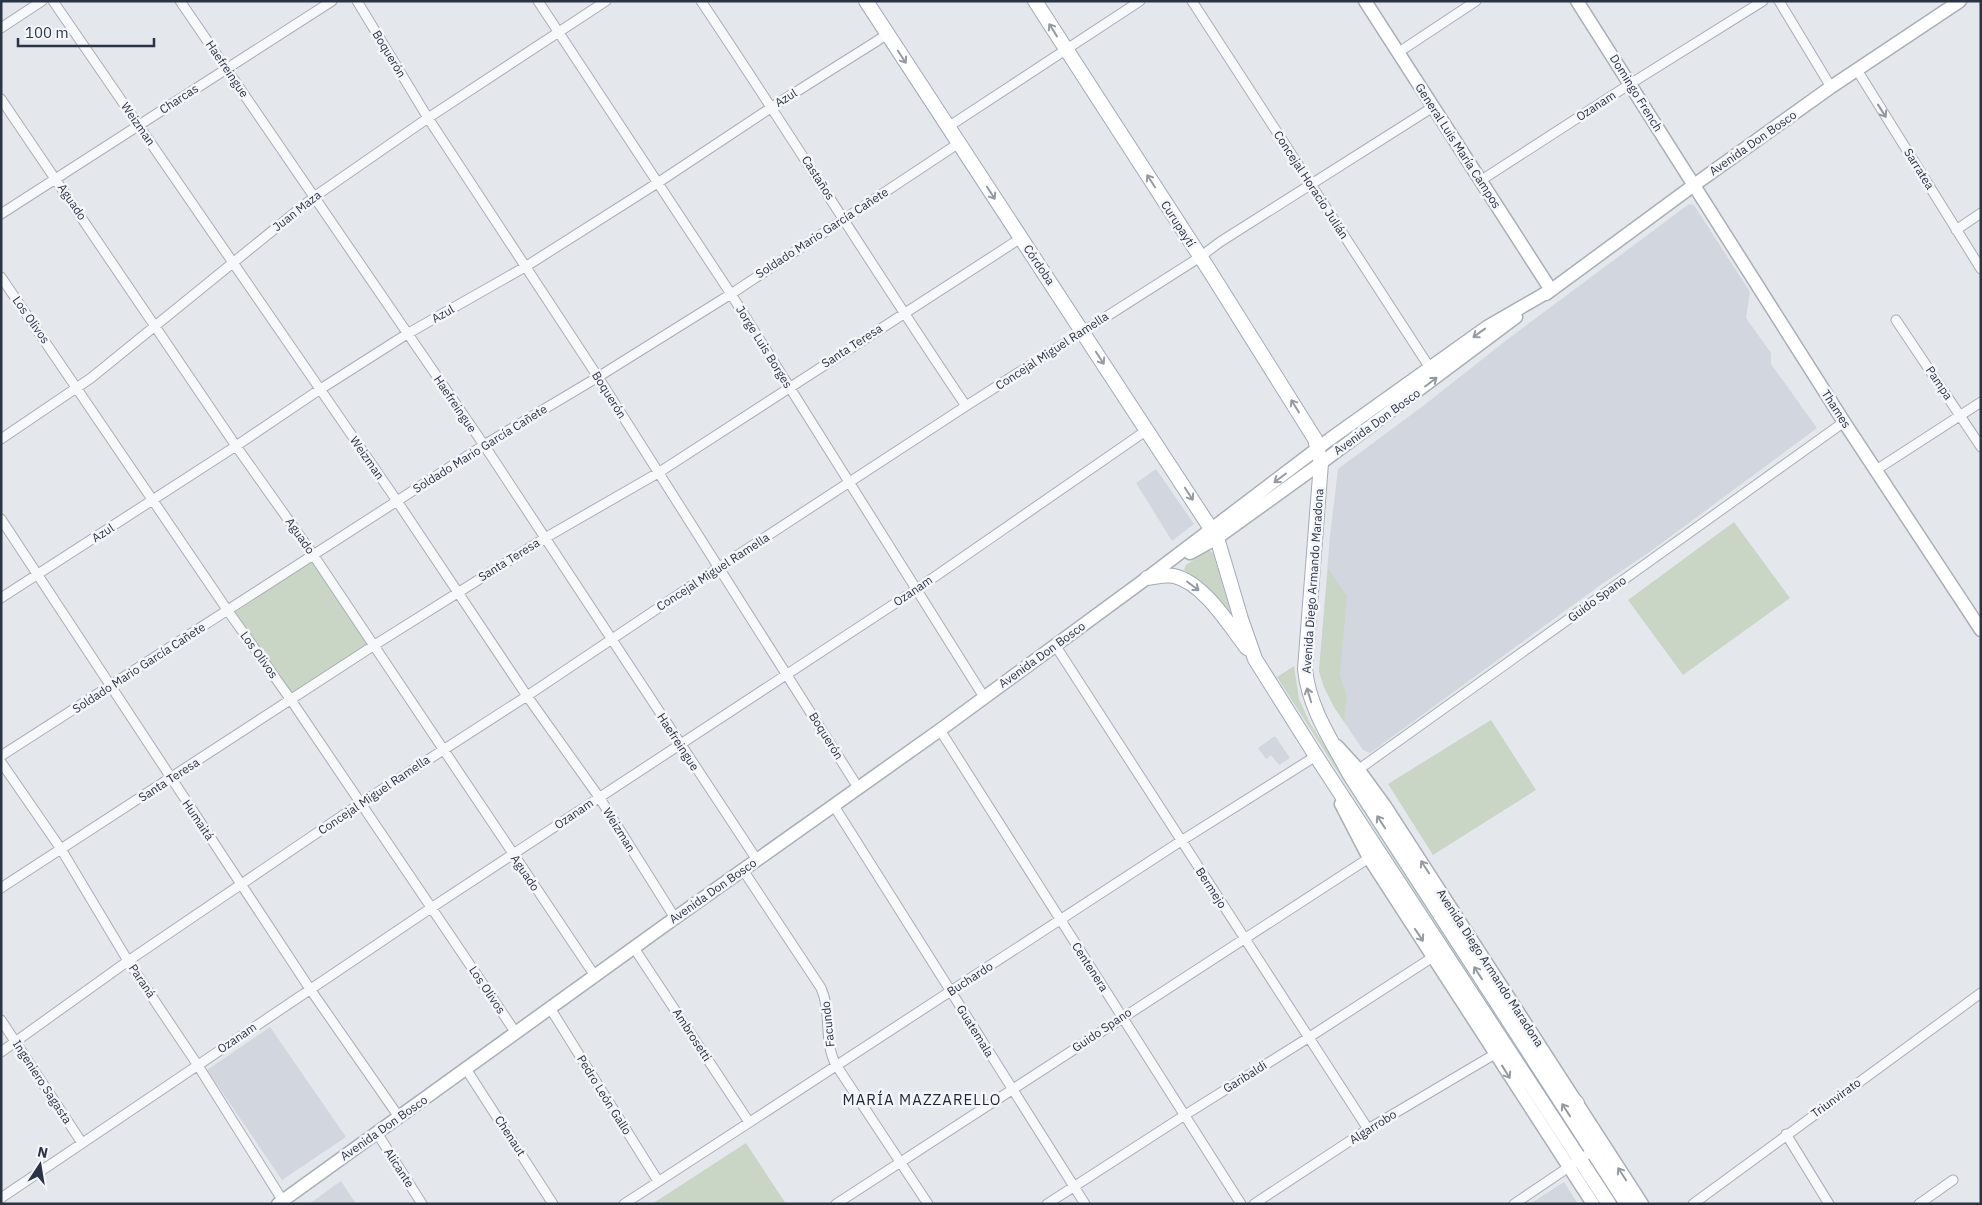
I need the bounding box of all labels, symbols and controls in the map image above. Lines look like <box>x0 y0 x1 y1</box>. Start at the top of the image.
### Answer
scale bar <box>18 15 154 47</box>
text: 100 m <box>25 23 69 42</box>
one-way arrow <box>1048 23 1058 37</box>
street label: Boquerón <box>369 27 409 80</box>
street label: Haefreingue <box>203 37 252 101</box>
one-way arrow <box>898 49 908 63</box>
street label: Domingo French <box>1607 51 1666 134</box>
street label: Charcas <box>156 80 201 117</box>
street label: General Luis María Campos <box>1412 80 1505 211</box>
street label: Azul <box>772 85 800 110</box>
street label: Ozanam <box>1573 87 1618 124</box>
street label: Weizman <box>118 99 159 148</box>
one-way arrow <box>1878 104 1888 118</box>
street label: Avenida Don Bosco <box>1706 107 1800 178</box>
street label: Concejal Horacio Julián <box>1271 128 1352 242</box>
street label: Sarratea <box>1901 145 1938 193</box>
street label: Castaños <box>799 153 838 203</box>
one-way arrow <box>1145 175 1155 189</box>
street label: Aguado <box>55 181 90 223</box>
street label: Soldado Mario García Cañete <box>753 184 891 281</box>
one-way arrow <box>986 186 996 200</box>
street label: Juan Maza <box>270 187 324 234</box>
street label: Curupaytí <box>1158 198 1199 250</box>
street label: Córdoba <box>1020 242 1059 288</box>
street label: Los Olivos <box>10 293 53 346</box>
street label: Azul <box>429 301 457 326</box>
street label: Jorge Luis Borges <box>733 303 796 391</box>
street label: Concejal Miguel Ramella <box>993 308 1111 393</box>
street label: Santa Teresa <box>818 320 885 371</box>
one-way arrow <box>1472 328 1486 338</box>
one-way arrow <box>1095 350 1105 364</box>
street label: Pampa <box>1923 363 1956 403</box>
street label: Boquerón <box>589 368 630 421</box>
street label: Haefreingue <box>431 372 480 436</box>
one-way arrow <box>1424 377 1437 388</box>
street label: Avenida Don Bosco <box>1330 385 1423 458</box>
street label: Thames <box>1818 387 1855 431</box>
one-way arrow <box>1290 399 1301 413</box>
street label: Soldado Mario García Cañete <box>410 401 550 496</box>
street label: Weizman <box>347 433 388 482</box>
one-way arrow <box>1274 472 1287 483</box>
one-way arrow <box>1184 486 1194 500</box>
street label: Avenida Diego Armando Maradona <box>1299 487 1326 674</box>
street label: Aguado <box>283 515 318 557</box>
street label: Azul <box>89 520 117 545</box>
street label: Concejal Miguel Ramella <box>654 529 772 614</box>
street label: Santa Teresa <box>475 534 543 584</box>
street label: Ozanam <box>890 572 935 609</box>
street label: Guido Spano <box>1565 572 1629 625</box>
one-way arrow <box>1186 581 1200 591</box>
street label: Avenida Don Bosco <box>995 618 1088 691</box>
street label: Soldado Mario García Cañete <box>70 619 208 716</box>
street label: Los Olivos <box>237 628 282 681</box>
one-way arrow <box>1304 687 1314 703</box>
street label: Boquerón <box>806 709 847 762</box>
street label: Haefreingue <box>654 710 703 774</box>
street label: Concejal Miguel Ramella <box>315 751 433 838</box>
street label: Santa Teresa <box>135 754 202 805</box>
street label: Ozanam <box>551 795 596 832</box>
street label: Humaitá <box>179 797 218 843</box>
street label: Weizman <box>600 805 639 855</box>
one-way arrow <box>1375 815 1385 829</box>
street label: Aguado <box>508 852 543 894</box>
street label: Avenida Don Bosco <box>666 855 760 926</box>
one-way arrow <box>1419 861 1429 875</box>
street label: Bermejo <box>1193 865 1230 911</box>
street label: Avenida Diego Armando Maradona <box>1434 886 1548 1050</box>
one-way arrow <box>1414 927 1424 941</box>
street label: Centenera <box>1069 939 1112 995</box>
street label: Buchardo <box>944 958 996 999</box>
street label: Paraná <box>126 961 159 1001</box>
street label: Los Olivos <box>466 963 509 1017</box>
one-way arrow <box>1472 967 1482 981</box>
street label: Facundo <box>818 1000 837 1048</box>
street label: Guatemala <box>953 1002 998 1060</box>
street label: Guido Spano <box>1069 1004 1135 1055</box>
street label: Ambrosetti <box>670 1006 715 1064</box>
street label: Ozanam <box>214 1019 259 1056</box>
street label: Ingeniero Sagasta <box>10 1037 76 1127</box>
street label: Pedro León Gallo <box>574 1052 635 1138</box>
street label: Garibaldi <box>1220 1057 1269 1096</box>
one-way arrow <box>1502 1064 1512 1078</box>
street label: Triunvirato <box>1808 1074 1864 1121</box>
district label: MARÍA MAZZARELLO <box>843 1090 1001 1109</box>
street label: Avenida Don Bosco <box>337 1092 431 1163</box>
one-way arrow <box>1561 1103 1571 1117</box>
street label: Algarrobo <box>1346 1106 1399 1147</box>
street label: Chenaut <box>492 1113 529 1159</box>
north arrow <box>15 1140 65 1190</box>
text: N <box>36 1142 50 1162</box>
street label: Alicante <box>381 1145 418 1191</box>
one-way arrow <box>1617 1167 1627 1181</box>

